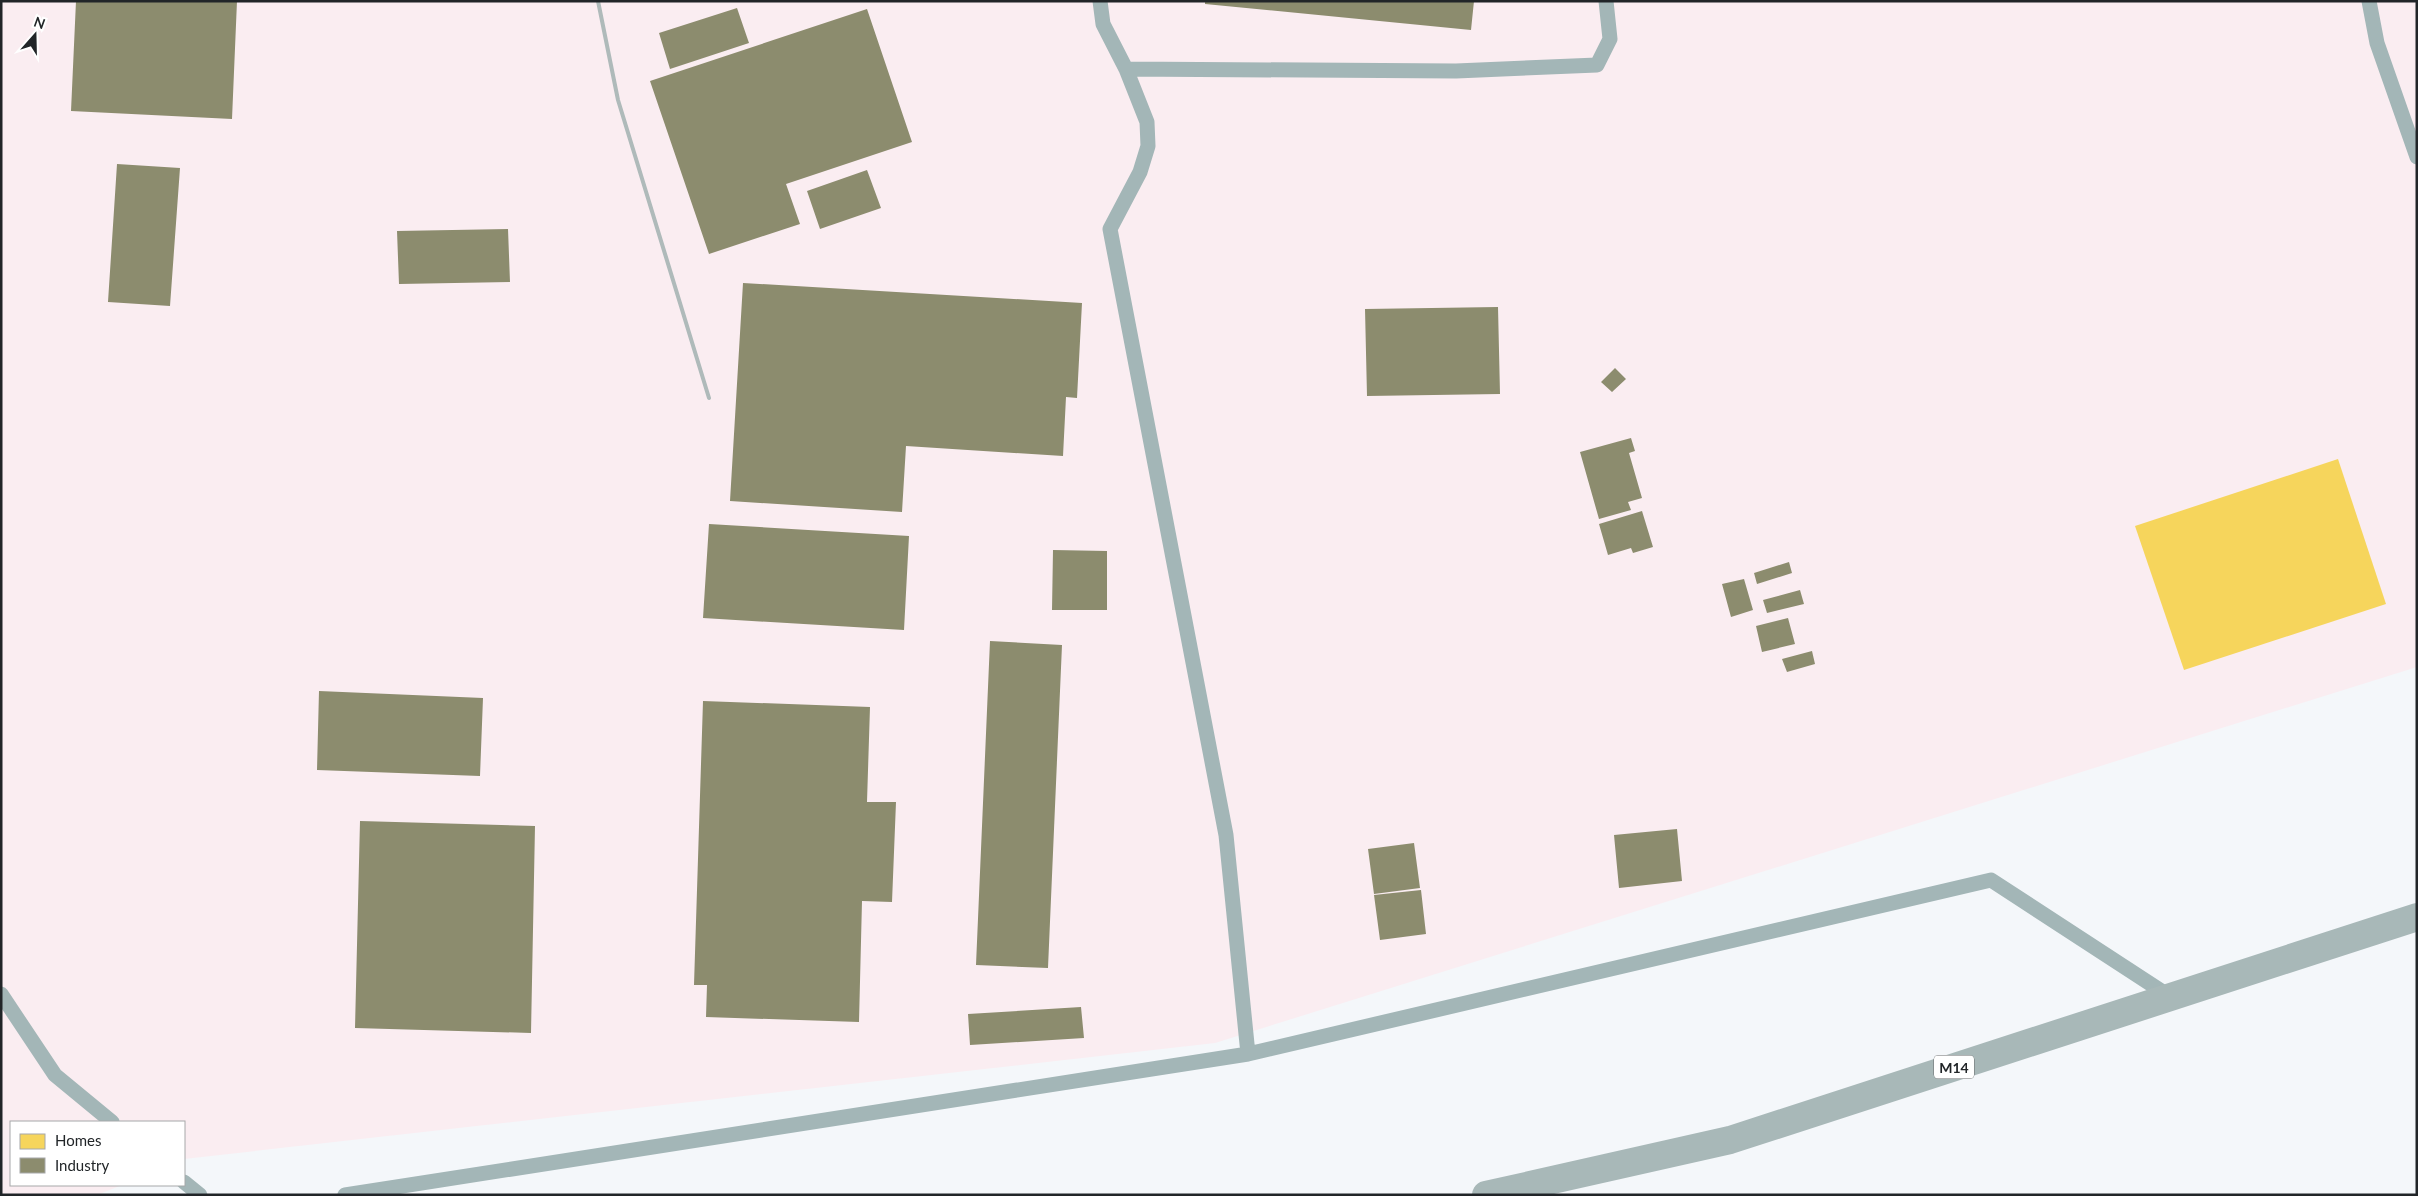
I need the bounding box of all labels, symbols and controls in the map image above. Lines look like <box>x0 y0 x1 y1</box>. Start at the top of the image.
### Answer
north arrow <box>10 10 60 60</box>
text: N <box>32 12 48 32</box>
road number: M14 <box>1934 1056 1974 1078</box>
legend <box>10 1121 185 1186</box>
text: Homes <box>55 1131 101 1149</box>
text: Industry <box>55 1156 110 1174</box>

